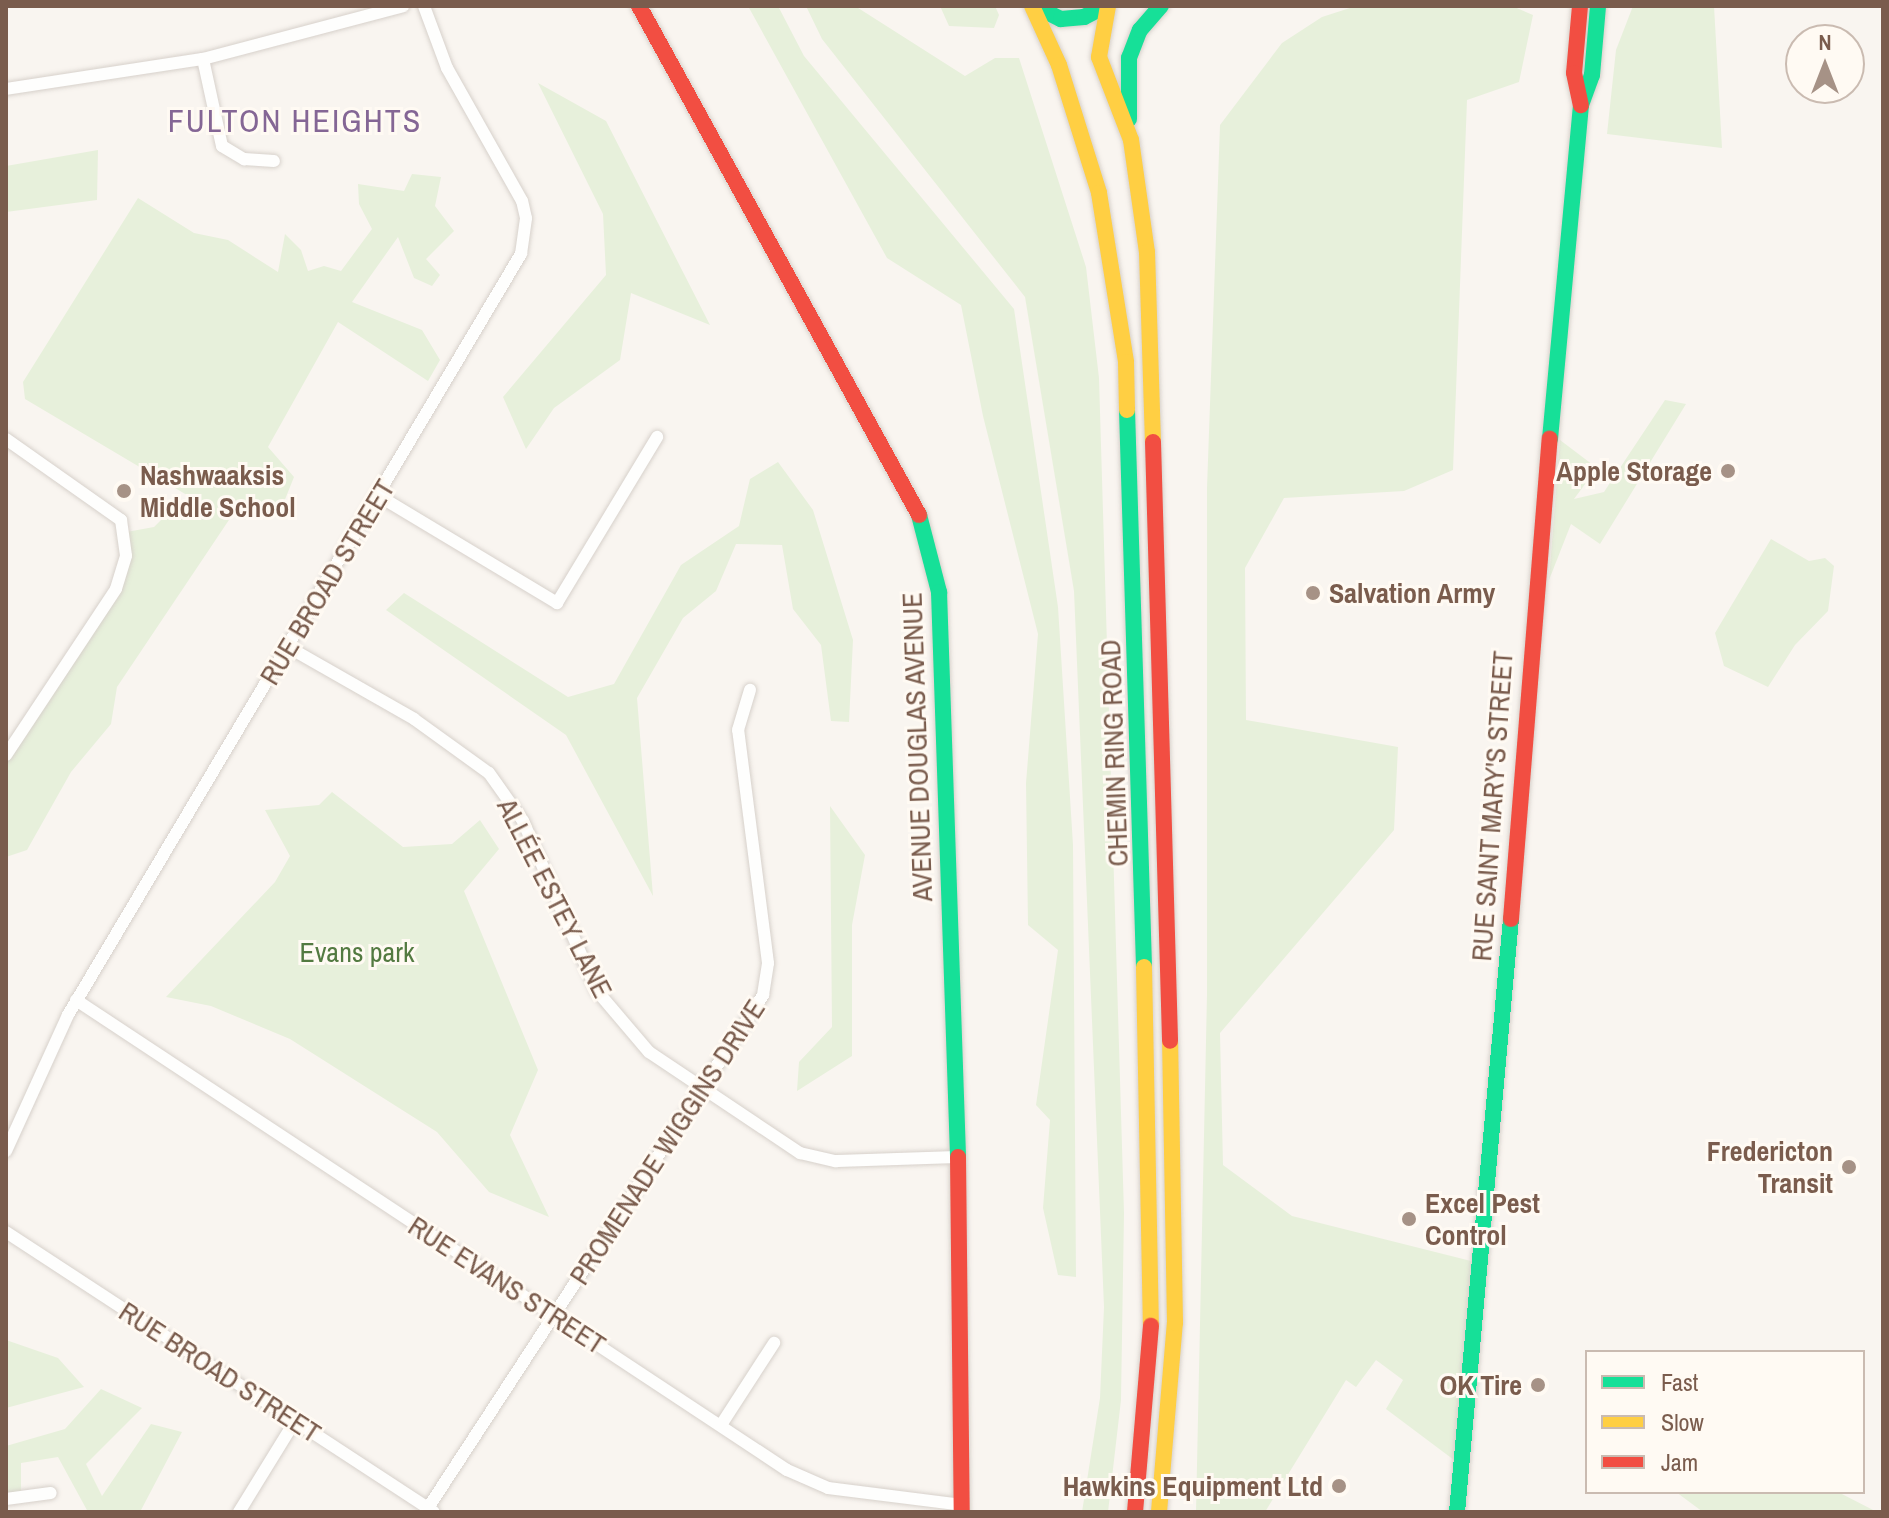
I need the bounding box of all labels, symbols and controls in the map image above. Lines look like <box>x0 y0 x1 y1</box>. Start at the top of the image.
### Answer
north arrow <box>1785 24 1865 104</box>
text: N <box>1818 27 1832 57</box>
district label: FULTON HEIGHTS <box>168 102 422 140</box>
place label: Apple Storage <box>1556 454 1712 488</box>
place label: Nashwaaksis Middle School <box>140 458 296 524</box>
marker: Apple Storage <box>1719 462 1737 480</box>
street label: RUE BROAD STREET <box>252 473 402 691</box>
marker: Nashwaaksis Middle School <box>115 482 133 500</box>
place label: Salvation Army <box>1329 576 1496 610</box>
marker: Salvation Army <box>1304 584 1322 602</box>
street label: AVENUE DOUGLAS AVENUE <box>895 591 939 903</box>
street label: CHEMIN RING ROAD <box>1093 639 1135 867</box>
street label: RUE SAINT MARY'S STREET <box>1464 649 1520 963</box>
street label: ALLÉE ESTEY LANE <box>490 793 620 1003</box>
park label: Evans park <box>300 935 414 969</box>
street label: PROMENADE WIGGINS DRIVE <box>562 993 772 1291</box>
place label: Fredericton Transit <box>1707 1134 1833 1200</box>
marker: Fredericton Transit <box>1840 1158 1858 1176</box>
place label: Excel Pest Control <box>1425 1186 1540 1252</box>
street label: RUE EVANS STREET <box>402 1209 612 1361</box>
marker: Excel Pest Control <box>1400 1210 1418 1228</box>
street label: RUE BROAD STREET <box>113 1294 327 1450</box>
legend <box>1585 1350 1865 1494</box>
text: Fast <box>1661 1366 1698 1398</box>
place label: OK Tire <box>1439 1368 1522 1402</box>
marker: OK Tire <box>1529 1376 1547 1394</box>
text: Slow <box>1661 1406 1704 1438</box>
text: Jam <box>1661 1446 1698 1478</box>
place label: Hawkins Equipment Ltd <box>1063 1469 1323 1503</box>
marker: Hawkins Equipment Ltd <box>1330 1477 1348 1495</box>

